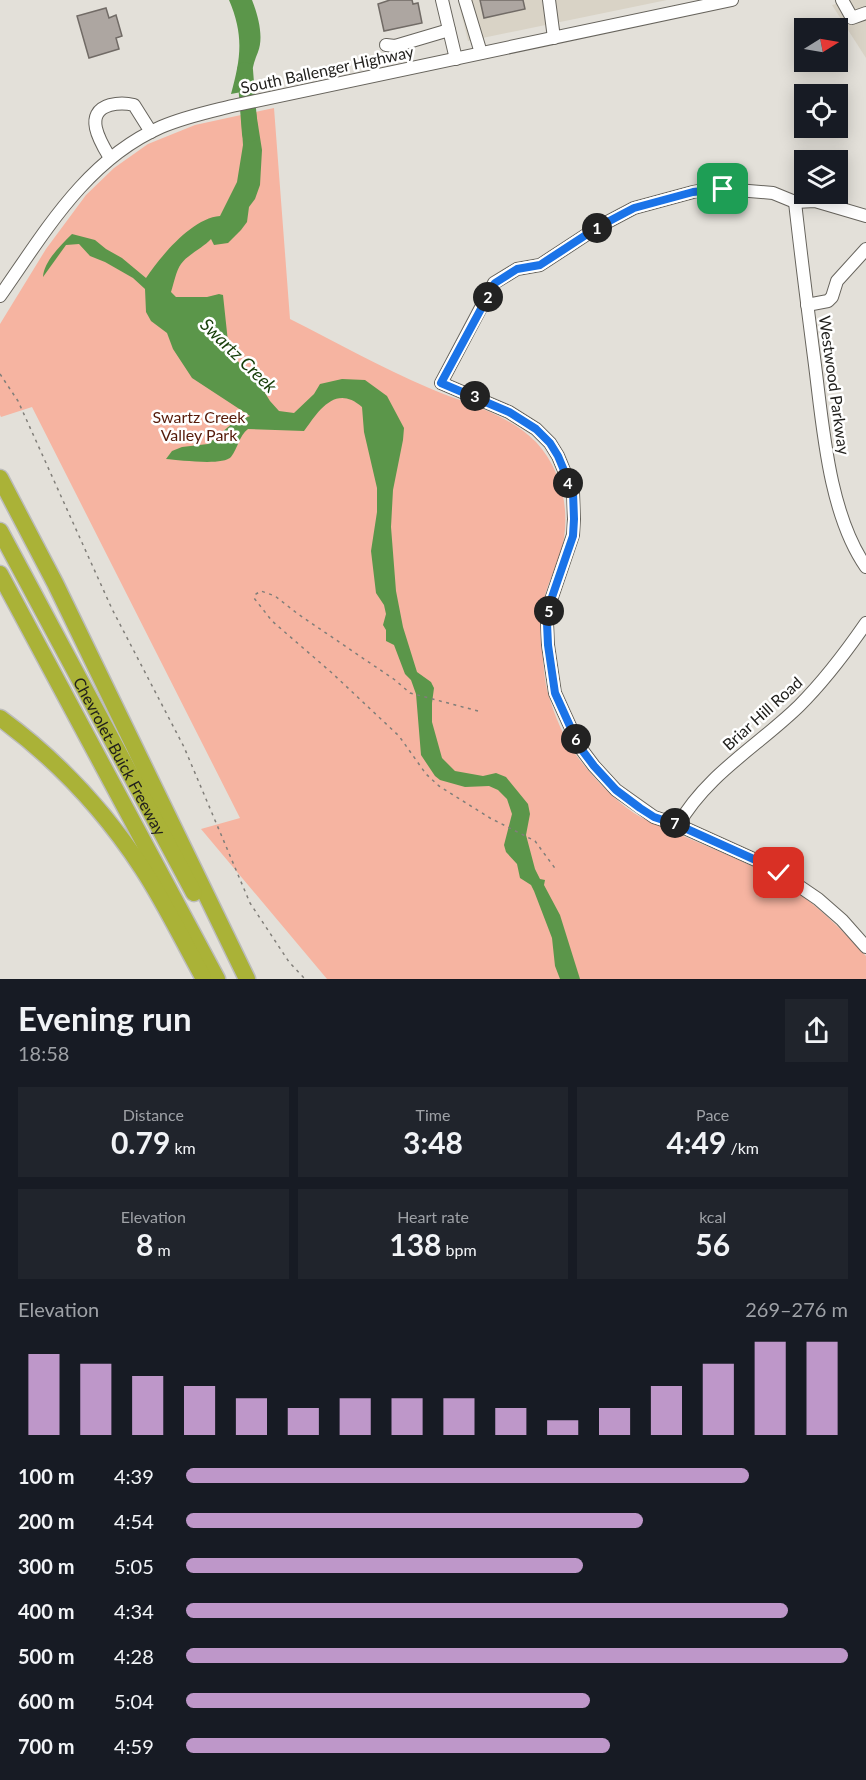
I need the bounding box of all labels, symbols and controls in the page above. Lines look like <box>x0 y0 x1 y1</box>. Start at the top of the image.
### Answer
north arrow <box>794 18 848 72</box>
map controls <box>794 18 848 204</box>
street label: South Ballenger Highway <box>239 41 416 97</box>
button: locate <box>794 84 848 138</box>
button: layers <box>794 150 848 204</box>
pin <box>697 163 748 214</box>
icon: arrive <box>706 172 739 205</box>
pin: 1 <box>582 213 612 243</box>
text: 1 <box>592 218 602 237</box>
pin: 2 <box>473 282 503 312</box>
text: 2 <box>483 287 493 306</box>
water label: Swartz Creek <box>196 313 282 397</box>
street label: Westwood Parkway <box>816 314 854 456</box>
pin: 3 <box>460 381 490 411</box>
text: 3 <box>470 386 480 405</box>
park label: Swartz Creek Valley Park <box>153 407 246 444</box>
pin: 4 <box>553 468 583 498</box>
text: 4 <box>563 473 573 492</box>
pin: 5 <box>534 596 564 626</box>
text: 5 <box>544 601 554 620</box>
street label: Briar Hill Road <box>718 672 806 754</box>
street label: Chevrolet-Buick Freeway <box>70 673 171 839</box>
pin: 6 <box>561 724 591 754</box>
text: 6 <box>571 729 581 748</box>
pin: 7 <box>660 808 690 838</box>
text: 7 <box>670 813 680 832</box>
pin <box>753 847 804 898</box>
icon: check <box>762 856 795 889</box>
text: Evening run <box>18 998 192 1038</box>
button: share <box>785 999 848 1062</box>
text: 18:58 <box>18 1041 69 1065</box>
text: Distance <box>123 1105 184 1124</box>
text: Time <box>416 1105 450 1124</box>
text: Pace <box>696 1105 729 1124</box>
text: 0.79 <box>111 1124 170 1160</box>
text: 3:48 <box>403 1124 463 1160</box>
text: 4:49 <box>666 1124 726 1160</box>
text: km <box>170 1138 196 1157</box>
text: /km <box>726 1138 759 1157</box>
text: Elevation <box>121 1207 186 1226</box>
text: Heart rate <box>397 1207 469 1226</box>
text: kcal <box>699 1207 726 1226</box>
text: 8 <box>136 1226 153 1262</box>
text: 138 <box>389 1226 442 1262</box>
text: 56 <box>695 1226 730 1262</box>
text: m <box>153 1240 171 1259</box>
text: bpm <box>442 1240 477 1259</box>
text: Elevation <box>18 1297 99 1321</box>
text: 269–276 m <box>745 1297 848 1321</box>
text: 100 m <box>18 1464 74 1488</box>
text: 4:39 <box>114 1464 154 1488</box>
text: 200 m <box>18 1509 74 1533</box>
text: 4:54 <box>114 1509 154 1533</box>
text: 300 m <box>18 1554 74 1578</box>
text: 5:05 <box>114 1554 154 1578</box>
text: 400 m <box>18 1599 74 1623</box>
text: 4:34 <box>114 1599 154 1623</box>
text: 500 m <box>18 1644 74 1668</box>
text: 4:28 <box>114 1644 154 1668</box>
text: 600 m <box>18 1689 74 1713</box>
text: 5:04 <box>114 1689 154 1713</box>
text: 700 m <box>18 1734 74 1758</box>
text: 4:59 <box>114 1734 154 1758</box>

